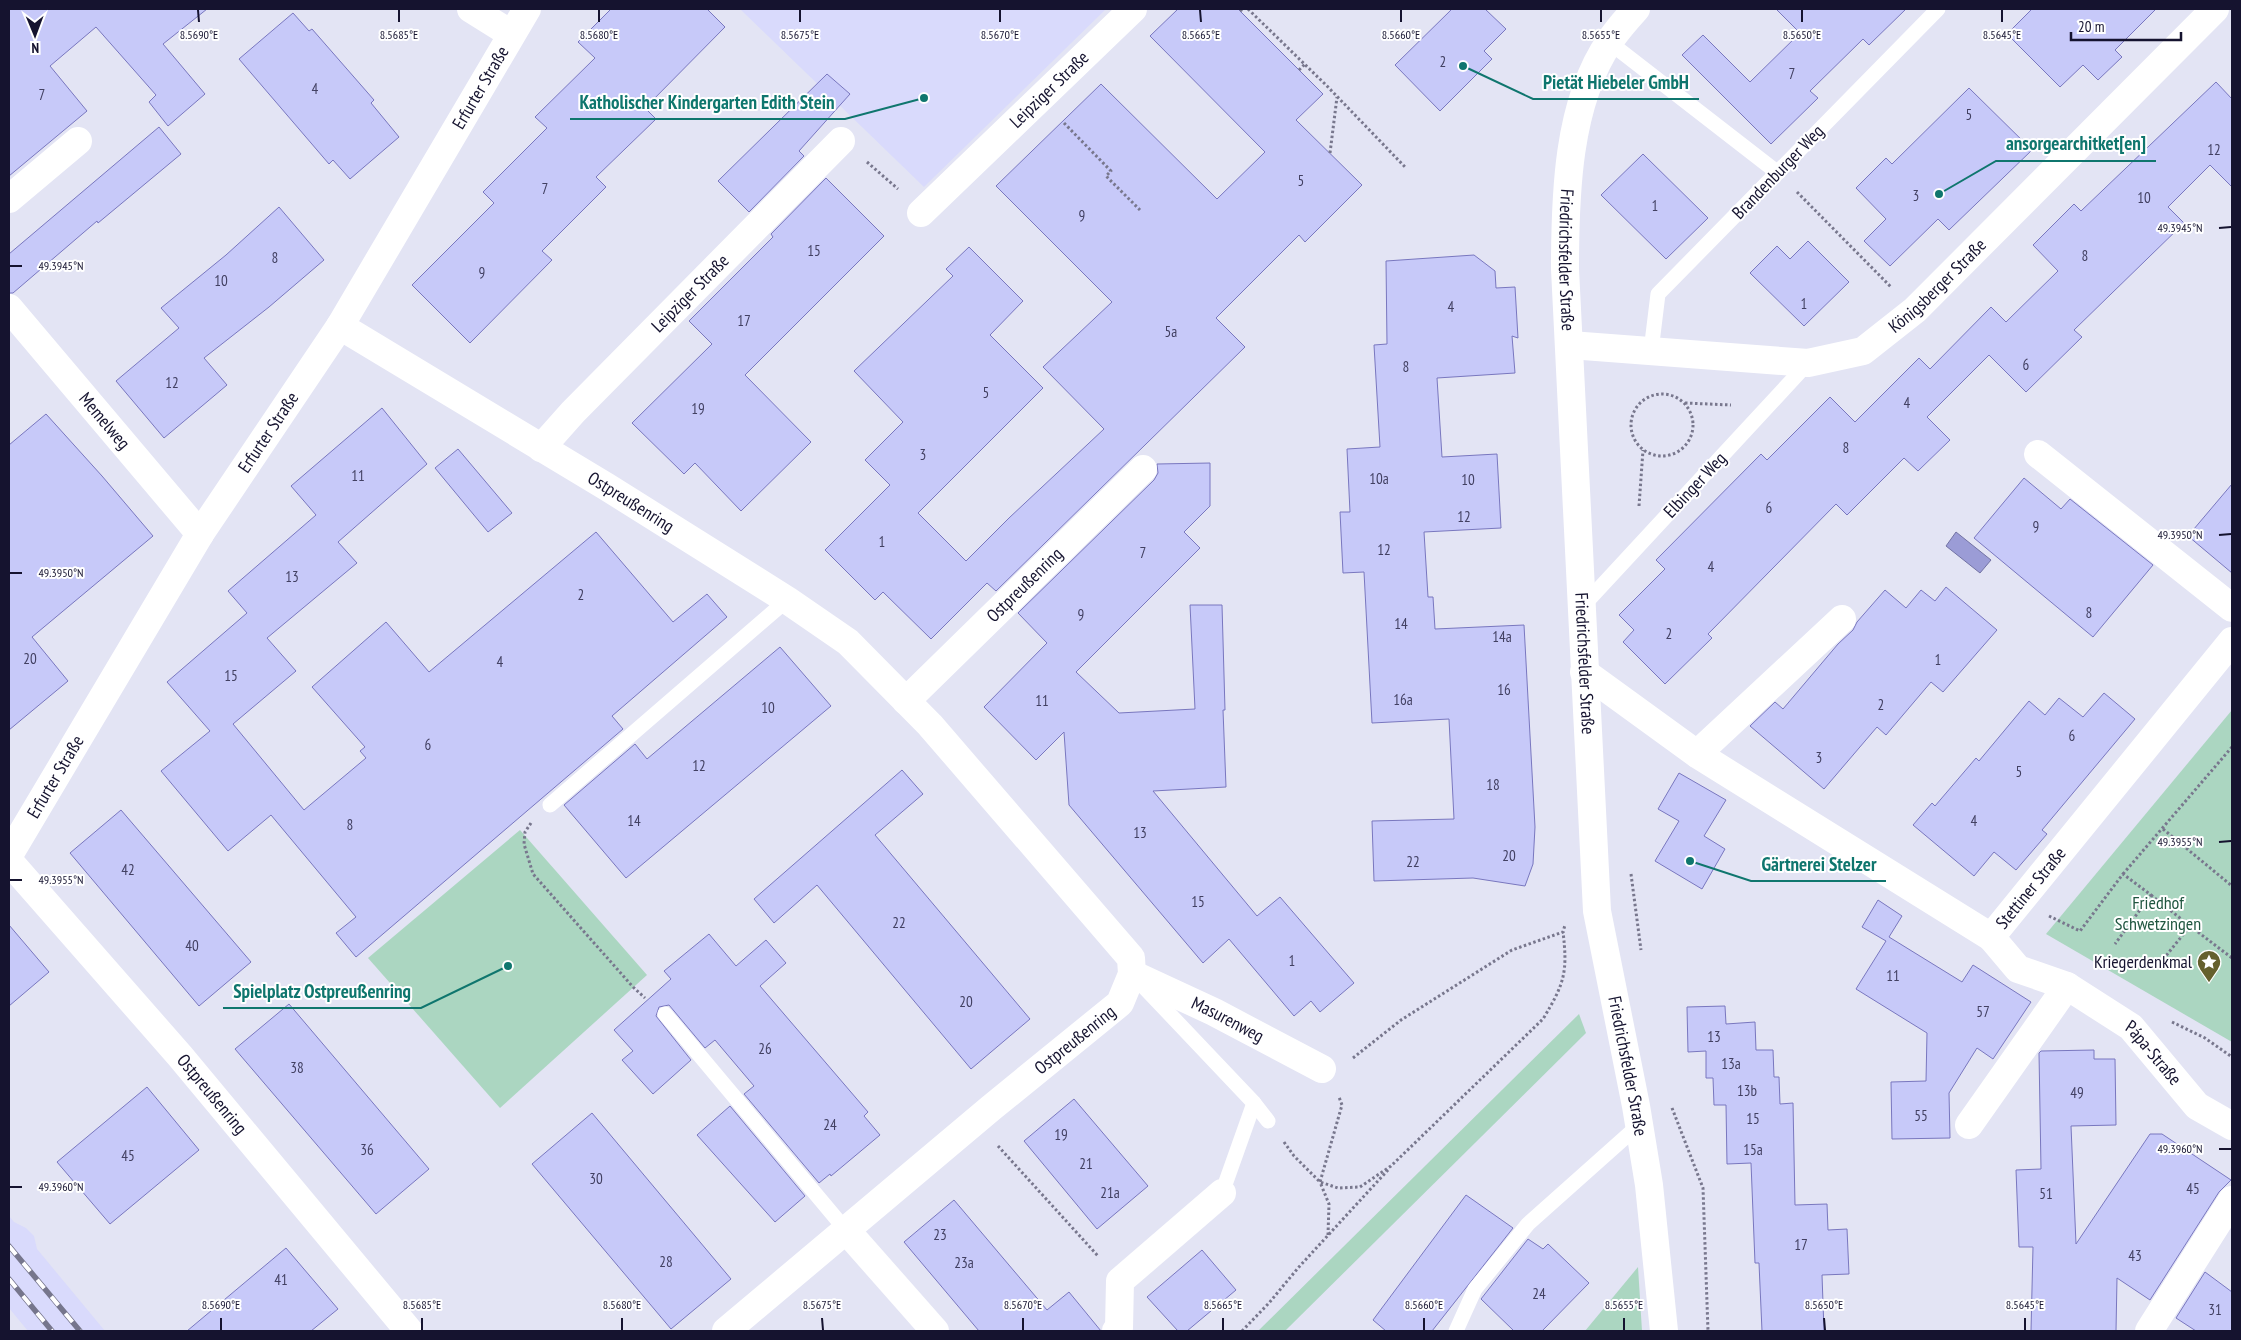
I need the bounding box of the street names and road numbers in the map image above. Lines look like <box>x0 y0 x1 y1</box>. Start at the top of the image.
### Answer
street label: Erfurter Straße <box>447 42 514 133</box>
street label: Leipziger Straße <box>1005 46 1093 133</box>
street label: Brandenburger Weg <box>1727 120 1828 224</box>
street label: Friedrichsfelder Straße <box>1554 188 1580 331</box>
street label: Königsberger Straße <box>1884 233 1991 338</box>
street label: Leipziger Straße <box>646 249 734 337</box>
street label: Memelweg <box>74 387 136 454</box>
street label: Erfurter Straße <box>233 387 303 477</box>
street label: Elbinger Weg <box>1658 447 1731 522</box>
street label: Ostpreußenring <box>584 466 679 537</box>
street label: Ostpreußenring <box>981 542 1067 627</box>
street label: Friedrichsfelder Straße <box>1570 592 1600 735</box>
street label: Erfurter Straße <box>22 731 89 822</box>
street label: Stettiner Straße <box>1990 842 2071 933</box>
street label: Masurenweg <box>1188 991 1268 1047</box>
street label: Friedrichsfelder Straße <box>1603 994 1653 1138</box>
street label: Ostpreußenring <box>1030 1000 1120 1079</box>
street label: Pápa-Straße <box>2122 1015 2187 1090</box>
street label: Ostpreußenring <box>172 1049 252 1139</box>

